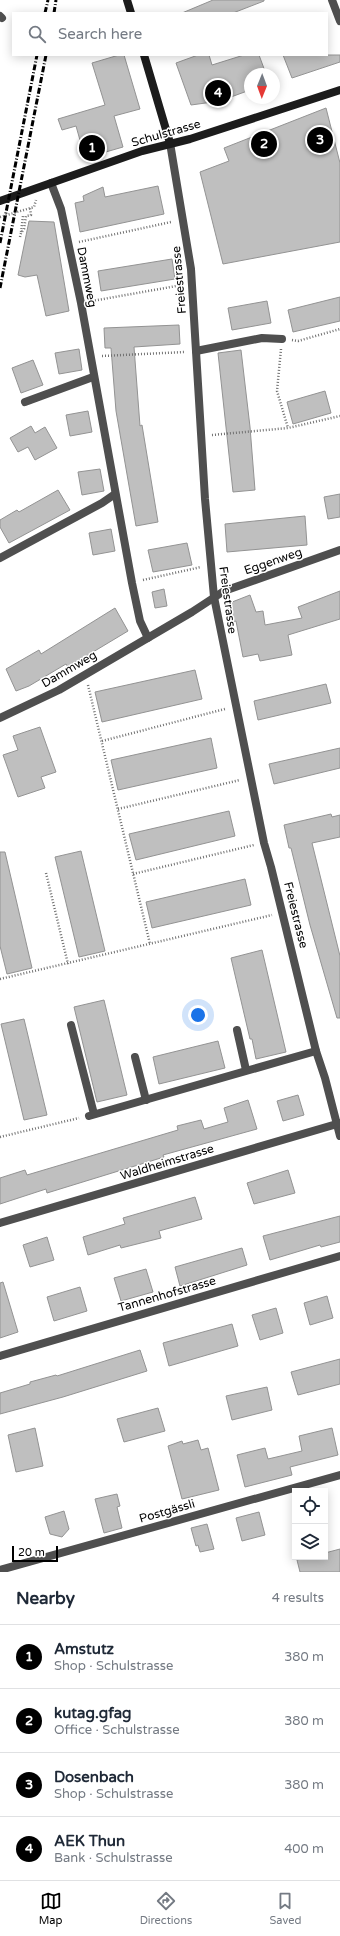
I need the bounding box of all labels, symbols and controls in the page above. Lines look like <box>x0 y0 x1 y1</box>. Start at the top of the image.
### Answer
search box <box>12 12 328 56</box>
icon: search <box>26 23 48 45</box>
text: Search here <box>58 25 142 43</box>
north arrow <box>244 68 280 104</box>
pin: 4 <box>205 78 231 108</box>
street label: Schulstrasse <box>130 116 202 150</box>
pin: 3 <box>307 125 333 155</box>
pin: 2 <box>251 129 277 159</box>
pin: 1 <box>79 133 105 163</box>
street label: Freiestrasse <box>169 245 189 314</box>
street label: Dammweg <box>74 246 100 308</box>
street label: Eggenweg <box>242 545 304 577</box>
street label: Freiestrasse <box>216 565 240 635</box>
street label: Dammweg <box>39 648 99 690</box>
street label: Freiestrasse <box>281 880 311 950</box>
your location <box>188 1005 208 1025</box>
street label: Waldheimstrasse <box>119 1141 216 1183</box>
street label: Tannenhofstrasse <box>117 1273 218 1315</box>
map controls <box>292 1488 328 1560</box>
button: locate <box>292 1488 328 1524</box>
street label: Postgässli <box>138 1496 196 1526</box>
button: layers <box>292 1524 328 1560</box>
scale bar <box>12 1544 58 1563</box>
text: 20 m <box>18 1546 45 1559</box>
text: Nearby <box>16 1588 75 1609</box>
text: 4 results <box>272 1590 324 1606</box>
text: Amstutz <box>54 1640 114 1658</box>
text: 1 <box>25 1649 33 1665</box>
text: 380 m <box>284 1649 324 1665</box>
text: Shop · Schulstrasse <box>54 1658 173 1674</box>
text: kutag.gfag <box>54 1704 132 1722</box>
text: 2 <box>25 1713 33 1729</box>
text: 380 m <box>284 1713 324 1729</box>
text: Office · Schulstrasse <box>54 1722 180 1738</box>
text: Dosenbach <box>54 1768 134 1786</box>
text: 3 <box>25 1777 33 1793</box>
text: 380 m <box>284 1777 324 1793</box>
text: Shop · Schulstrasse <box>54 1786 173 1802</box>
text: AEK Thun <box>54 1832 125 1850</box>
text: 4 <box>25 1841 33 1857</box>
text: 400 m <box>284 1841 324 1857</box>
text: Bank · Schulstrasse <box>54 1850 173 1866</box>
tab: Map <box>39 1890 62 1927</box>
tab: Directions <box>140 1890 192 1927</box>
tab: Saved <box>270 1890 301 1927</box>

